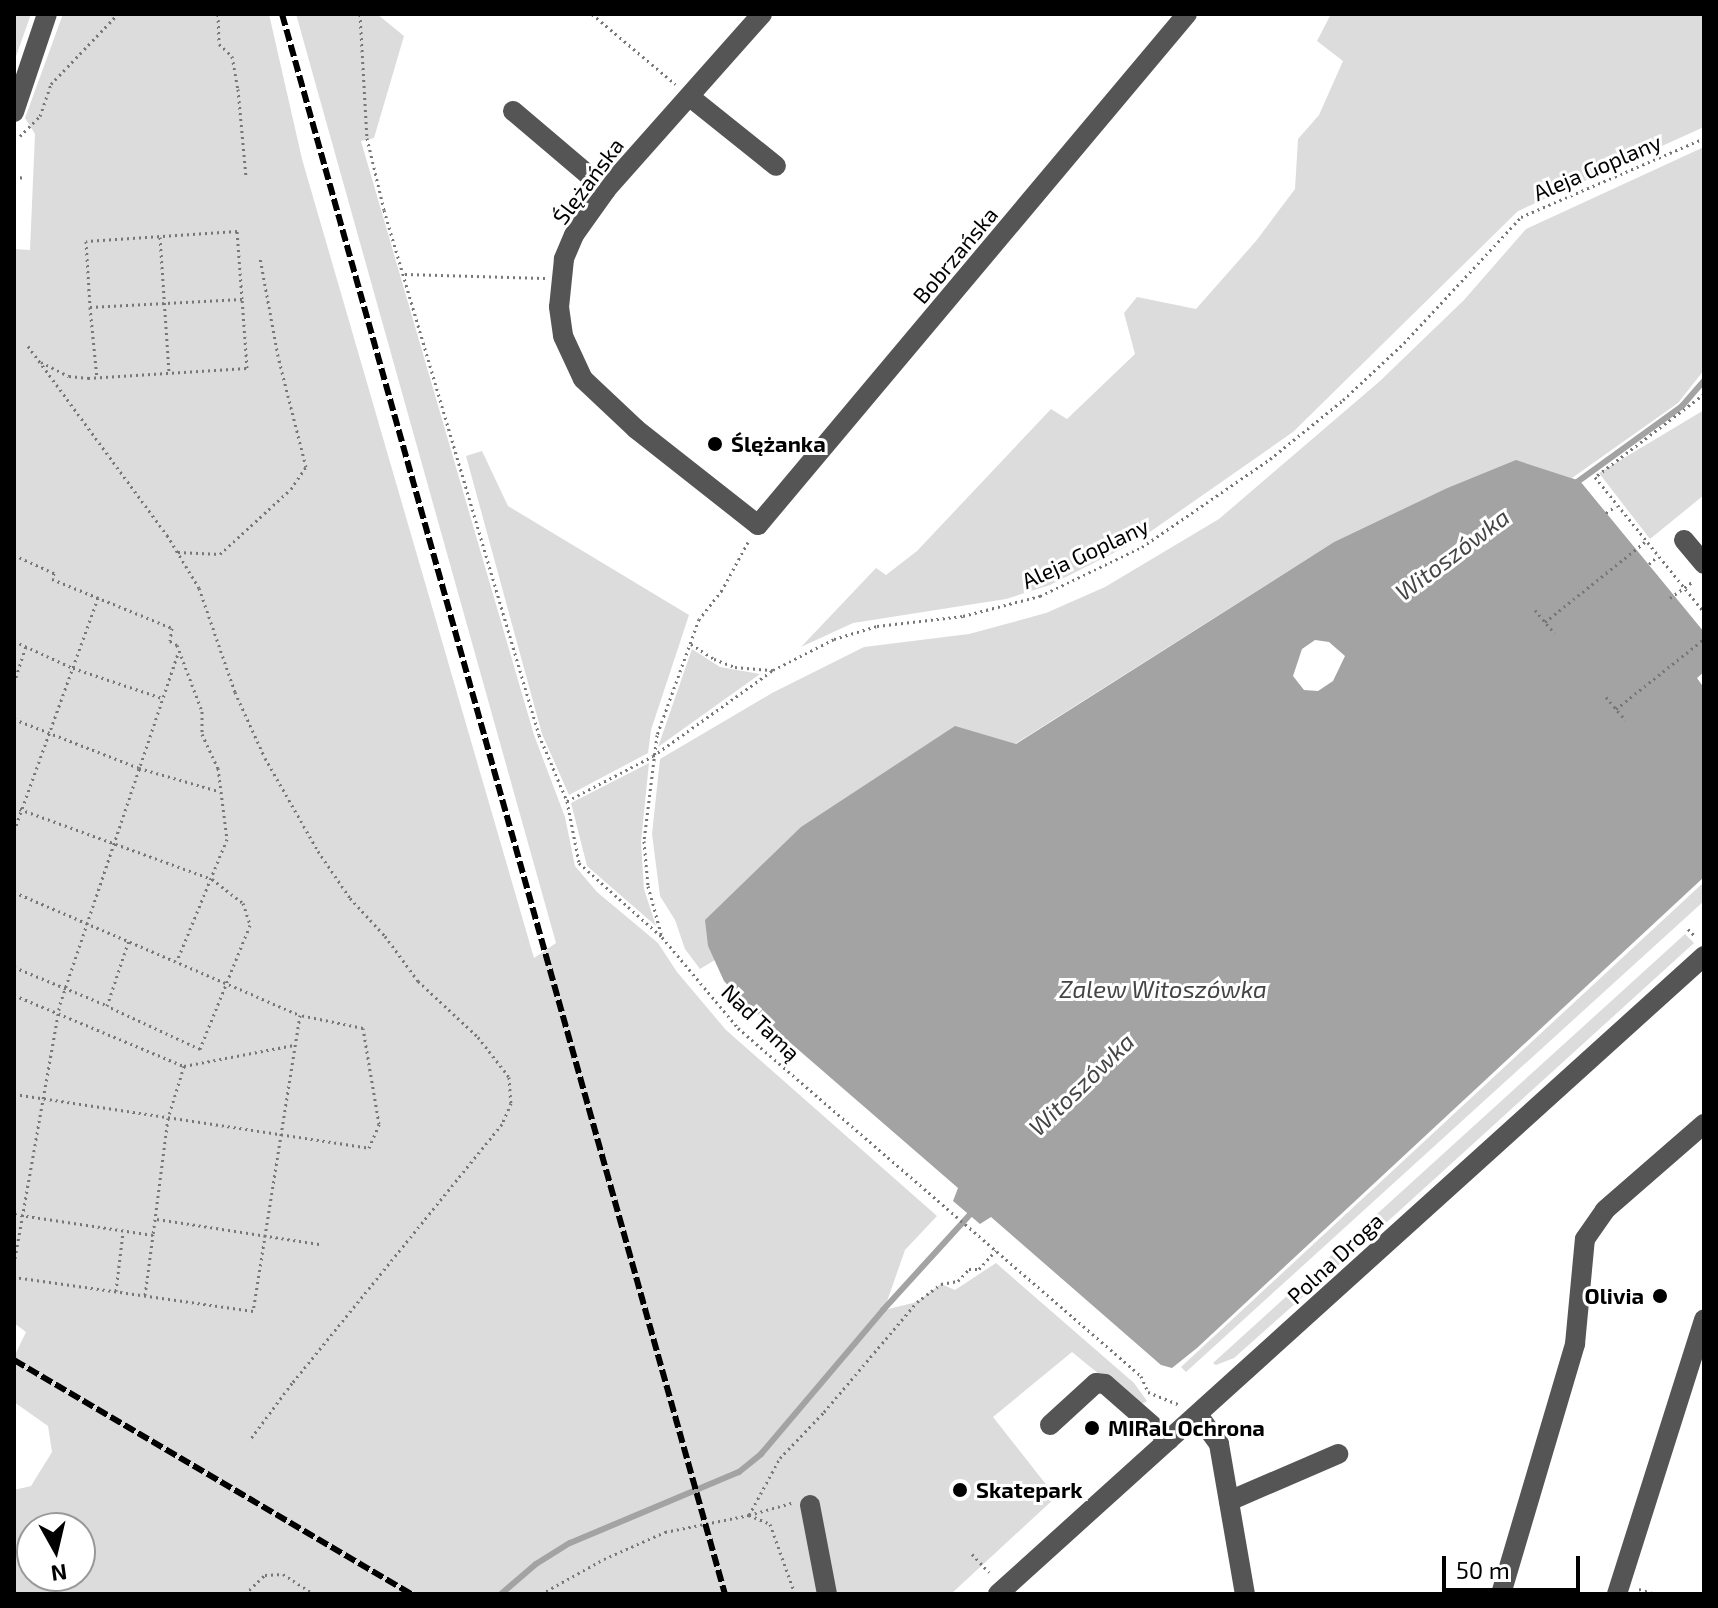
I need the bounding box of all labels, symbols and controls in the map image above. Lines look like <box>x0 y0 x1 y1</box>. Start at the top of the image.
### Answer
street label: Aleja Goplany <box>1529 128 1665 206</box>
street label: Ślężańska <box>547 133 629 229</box>
street label: Bobrzańska <box>907 201 1003 309</box>
place label: Ślężanka <box>731 431 826 457</box>
marker: Ślężanka <box>706 435 724 453</box>
water label: Witoszówka <box>1389 502 1515 606</box>
street label: Aleja Goplany <box>1018 512 1152 594</box>
water label: Zalew Witoszówka <box>1059 975 1267 1003</box>
street label: Nad Tamą <box>716 978 806 1066</box>
water label: Witoszówka <box>1022 1027 1140 1141</box>
street label: Polna Droga <box>1282 1207 1388 1309</box>
place label: Olivia <box>1585 1283 1644 1309</box>
marker: Olivia <box>1651 1287 1669 1305</box>
place label: MIRaL Ochrona <box>1108 1415 1265 1441</box>
marker: MIRaL Ochrona <box>1083 1419 1101 1437</box>
place label: Skatepark <box>976 1477 1083 1503</box>
marker: Skatepark <box>951 1481 969 1499</box>
north arrow <box>16 1512 96 1592</box>
scale bar <box>1446 1540 1584 1590</box>
text: 50 m <box>1456 1555 1510 1584</box>
text: N <box>49 1560 69 1588</box>

